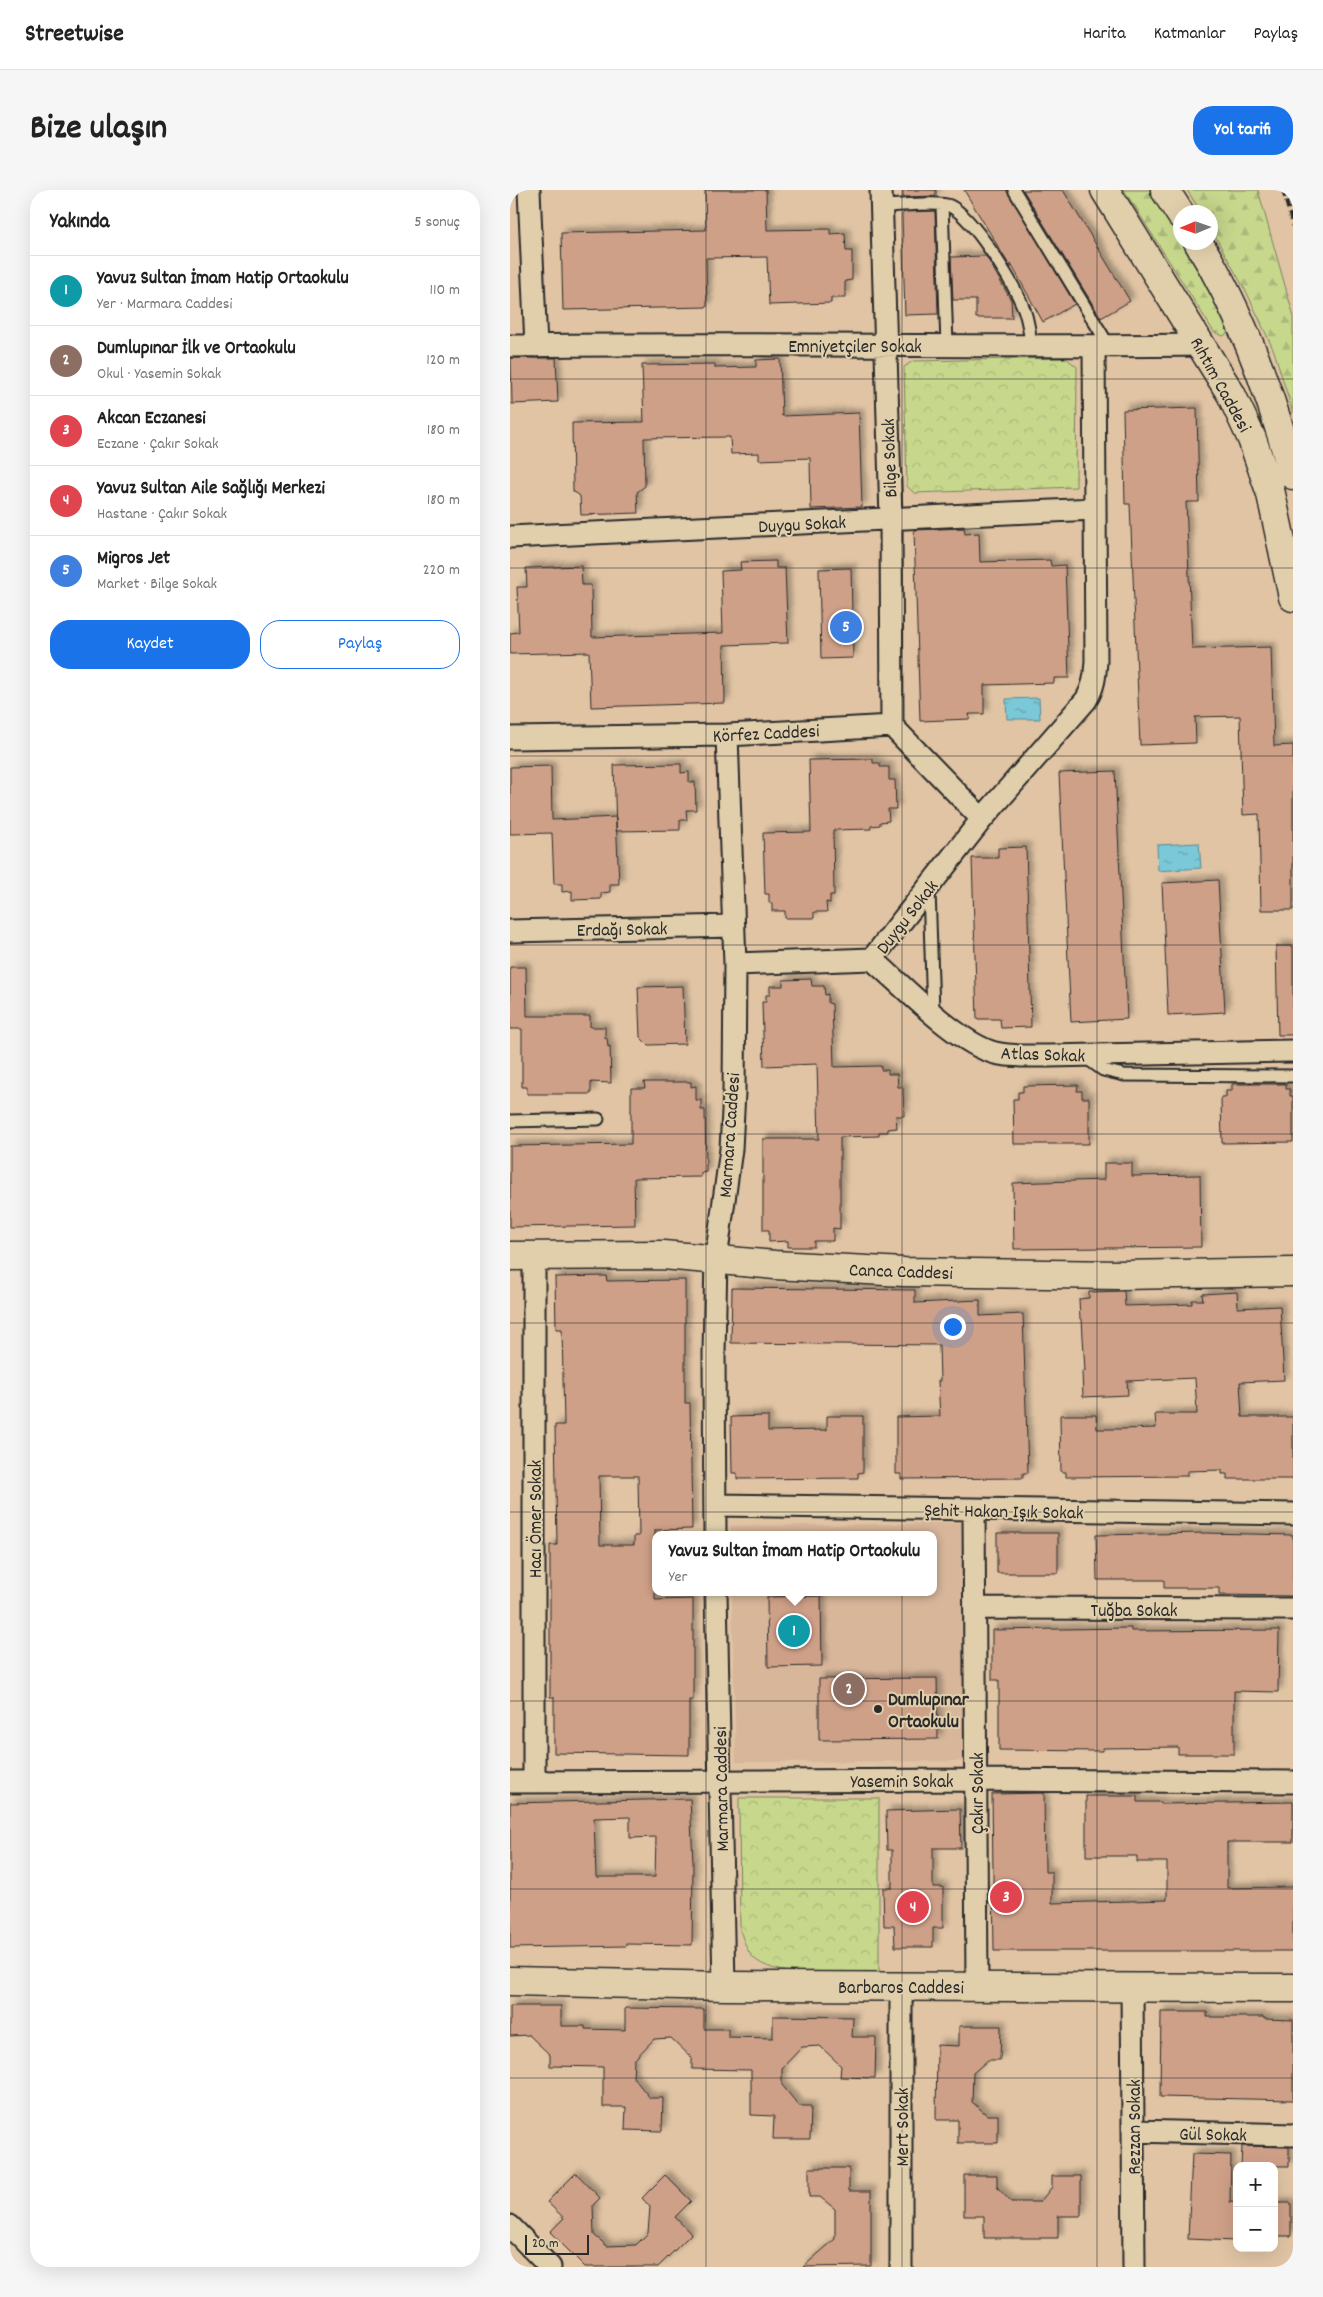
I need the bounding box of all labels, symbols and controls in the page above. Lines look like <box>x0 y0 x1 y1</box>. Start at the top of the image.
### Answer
text: Streetwise <box>25 18 124 52</box>
text: Harita <box>1083 22 1126 47</box>
text: Katmanlar <box>1154 22 1226 47</box>
text: Paylaş <box>1254 22 1298 47</box>
text: Bize ulaşın <box>30 105 167 155</box>
button: Yol tarifi <box>1193 106 1293 155</box>
north arrow <box>1173 205 1218 250</box>
text: Yakında <box>50 208 109 238</box>
text: 5 sonuç <box>414 211 460 234</box>
text: Yavuz Sultan İmam Hatip Ortaokulu <box>97 266 349 293</box>
text: 1 <box>64 279 68 302</box>
text: 110 m <box>430 279 460 302</box>
text: Yer · Marmara Caddesi <box>97 293 232 316</box>
street label: Rıhtım Caddesi <box>1182 333 1257 439</box>
street label: Emniyetçiler Sokak <box>788 335 922 362</box>
text: Dumlupınar İlk ve Ortaokulu <box>97 336 296 363</box>
text: 2 <box>63 349 70 372</box>
text: 120 m <box>426 349 460 372</box>
text: Okul · Yasemin Sokak <box>97 363 221 386</box>
text: Akcan Eczanesi <box>97 406 206 433</box>
street label: Bilge Sokak <box>877 418 906 498</box>
text: 3 <box>62 419 70 442</box>
text: 180 m <box>427 419 460 442</box>
text: Eczane · Çakır Sokak <box>97 433 219 456</box>
text: Yavuz Sultan Aile Sağlığı Merkezi <box>97 476 325 503</box>
text: 4 <box>63 489 69 512</box>
text: 180 m <box>427 489 460 512</box>
text: Hastane · Çakır Sokak <box>97 503 227 526</box>
street label: Duygu Sokak <box>758 511 847 542</box>
text: Migros Jet <box>97 546 170 573</box>
text: 5 <box>62 559 70 582</box>
text: 220 m <box>423 559 460 582</box>
text: Market · Bilge Sokak <box>97 573 217 596</box>
pin: 5 <box>830 608 862 646</box>
button: Kaydet <box>50 620 250 669</box>
button: Paylaş <box>260 620 460 669</box>
street label: Körfez Caddesi <box>712 719 821 752</box>
street label: Duygu Sokak <box>871 875 947 961</box>
street label: Erdağı Sokak <box>576 917 668 946</box>
street label: Atlas Sokak <box>1000 1042 1086 1071</box>
street label: Marmara Caddesi <box>714 1071 749 1199</box>
street label: Canca Caddesi <box>848 1258 954 1289</box>
your location <box>940 1314 966 1340</box>
street label: Hacı Ömer Sokak <box>524 1459 551 1578</box>
street label: Şehit Hakan Işık Sokak <box>924 1499 1084 1528</box>
popup <box>652 1531 937 1596</box>
text: Yavuz Sultan İmam Hatip Ortaokulu <box>669 1539 920 1566</box>
text: Yer <box>669 1566 688 1589</box>
street label: Tuğba Sokak <box>1091 1599 1178 1626</box>
pin: 1 <box>778 1612 810 1650</box>
pin: 2 <box>833 1670 865 1708</box>
place label: Dumlupınar Ortaokulu <box>888 1688 970 1737</box>
marker: Dumlupınar Ortaokulu <box>872 1703 884 1715</box>
street label: Marmara Caddesi <box>709 1726 738 1852</box>
street label: Çakır Sokak <box>966 1752 993 1834</box>
street label: Yasemin Sokak <box>850 1770 954 1797</box>
pin: 3 <box>990 1878 1022 1916</box>
pin: 4 <box>897 1888 929 1926</box>
street label: Barbaros Caddesi <box>838 1976 964 2003</box>
street label: Rezzan Sokak <box>1123 2079 1150 2175</box>
street label: Mert Sokak <box>891 2087 918 2167</box>
street label: Gül Sokak <box>1179 2122 1247 2151</box>
map controls <box>1233 2162 1278 2252</box>
button: + <box>1233 2162 1278 2207</box>
button: − <box>1233 2207 1278 2252</box>
scale bar <box>525 2232 589 2255</box>
text: 20 m <box>532 2234 559 2254</box>

